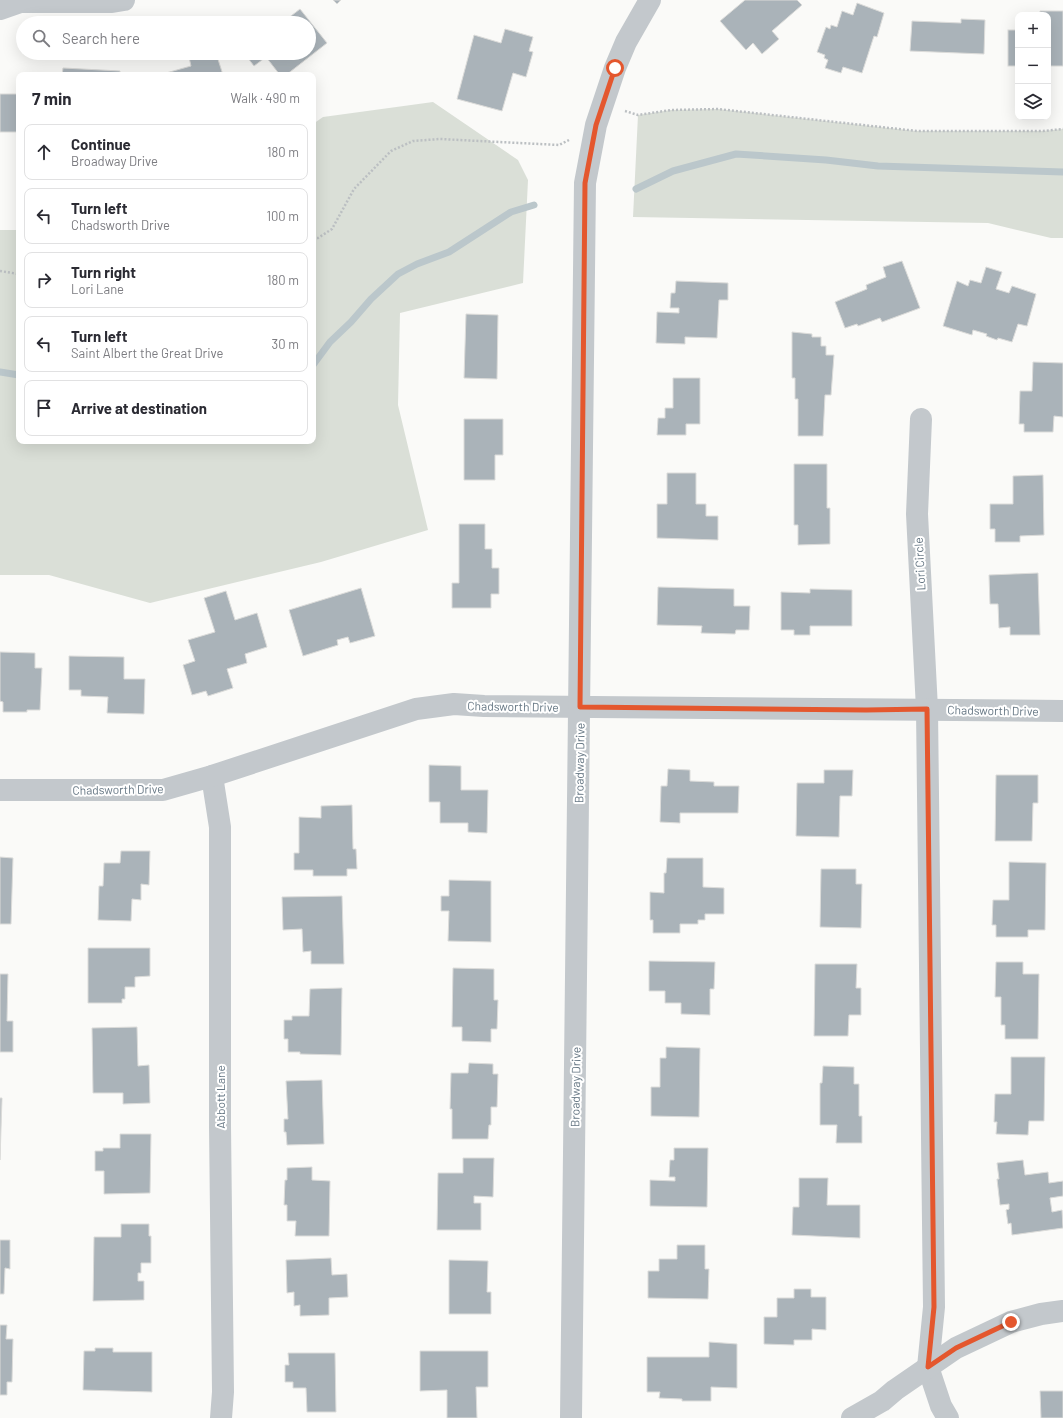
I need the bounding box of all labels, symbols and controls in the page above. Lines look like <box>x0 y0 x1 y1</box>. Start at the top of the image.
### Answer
map controls <box>1015 12 1051 120</box>
button: + <box>1015 12 1051 48</box>
search box <box>16 16 316 60</box>
icon: search <box>30 27 52 49</box>
text: Search here <box>62 29 140 47</box>
button: − <box>1015 48 1051 84</box>
route start <box>606 59 624 77</box>
button: layers <box>1015 84 1051 120</box>
text: 7 min <box>32 88 72 108</box>
text: Walk · 490 m <box>230 90 300 106</box>
text: Continue <box>71 135 131 153</box>
icon: ahead <box>33 141 55 163</box>
text: 180 m <box>267 144 299 160</box>
text: Broadway Drive <box>71 153 158 169</box>
text: Turn left <box>71 199 127 217</box>
icon: left <box>33 205 55 227</box>
text: 100 m <box>266 208 299 224</box>
text: Chadsworth Drive <box>71 217 170 233</box>
text: Turn right <box>71 263 136 281</box>
icon: right <box>33 269 55 291</box>
text: 180 m <box>267 272 299 288</box>
text: Lori Lane <box>71 281 124 297</box>
text: Turn left <box>71 327 127 345</box>
icon: left <box>33 333 55 355</box>
text: 30 m <box>272 336 299 352</box>
text: Saint Albert the Great Drive <box>71 345 224 361</box>
icon: arrive <box>33 397 55 419</box>
text: Arrive at destination <box>71 399 207 417</box>
street label: Lori Circle <box>911 537 927 591</box>
street label: Chadsworth Drive <box>467 698 559 714</box>
street label: Chadsworth Drive <box>947 702 1039 718</box>
street label: Broadway Drive <box>571 723 587 803</box>
street label: Chadsworth Drive <box>72 781 164 797</box>
street label: Broadway Drive <box>567 1047 583 1127</box>
street label: Abbott Lane <box>213 1065 227 1129</box>
route end <box>1002 1313 1020 1331</box>

